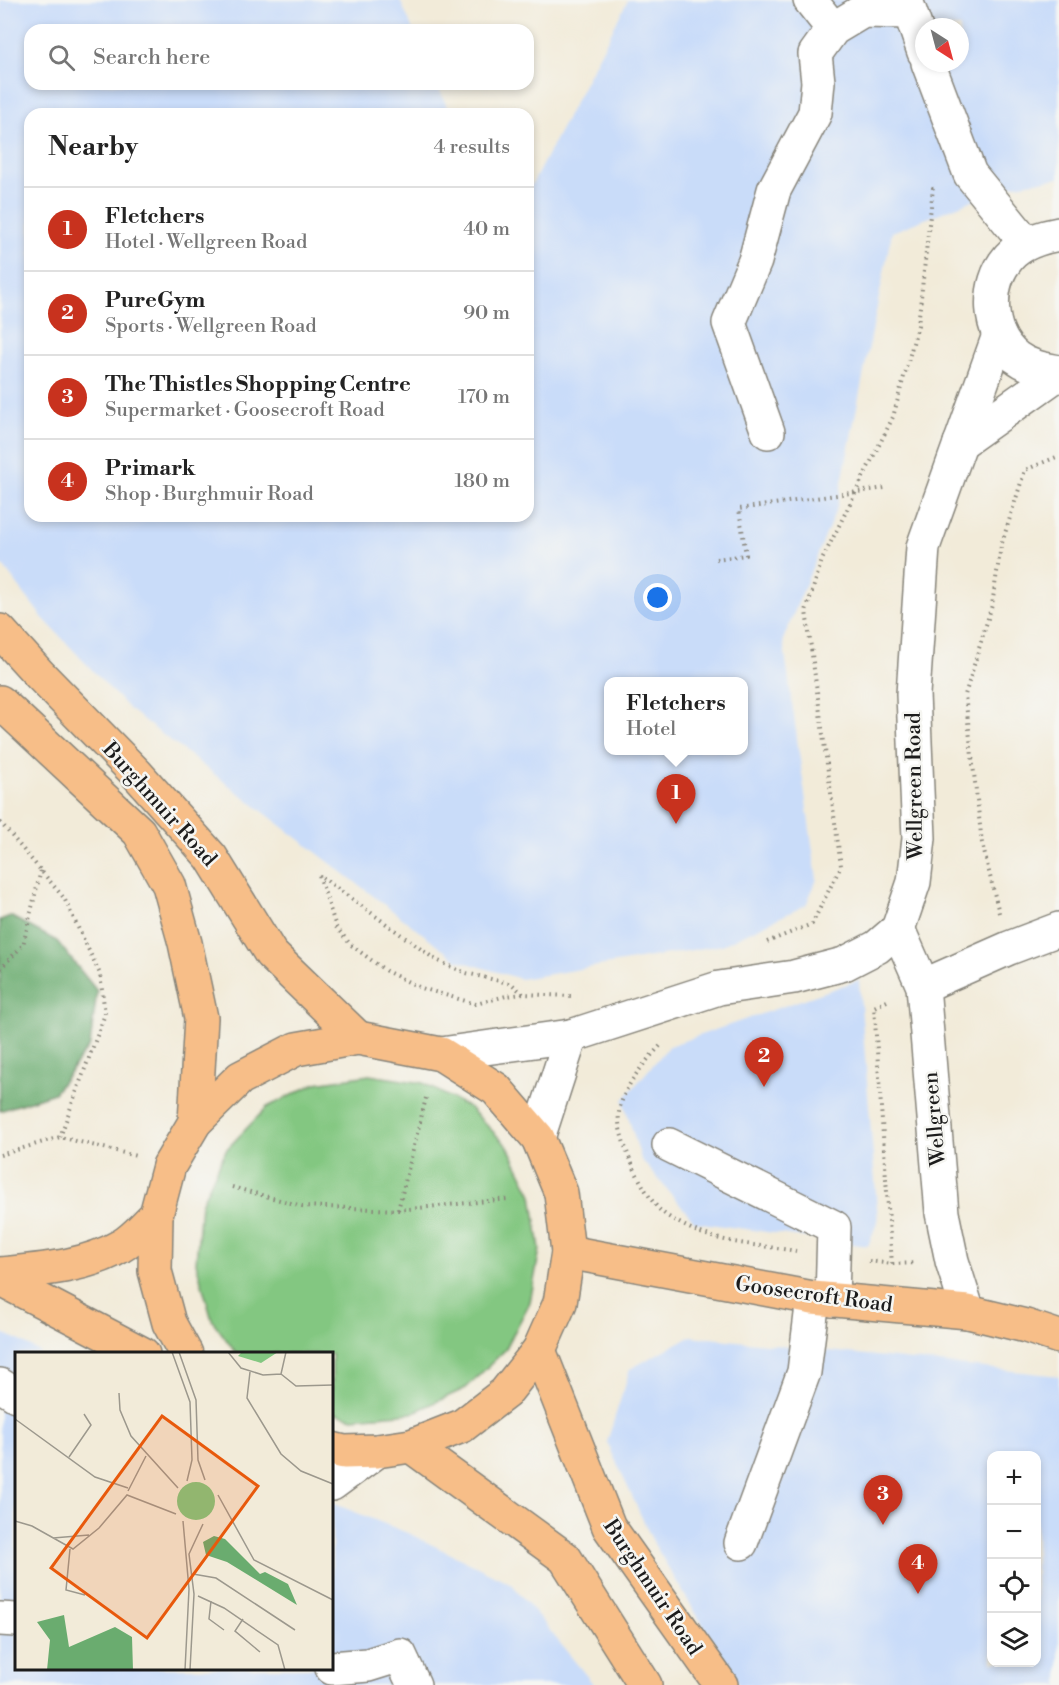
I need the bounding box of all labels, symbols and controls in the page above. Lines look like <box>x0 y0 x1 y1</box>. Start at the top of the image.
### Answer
north arrow <box>915 18 969 72</box>
search box <box>24 24 534 90</box>
icon: search <box>45 41 78 74</box>
text: Search here <box>93 44 210 71</box>
text: Nearby <box>48 131 138 163</box>
text: 4 results <box>433 135 510 160</box>
text: Fletchers <box>105 203 205 230</box>
text: 1 <box>63 217 72 242</box>
text: 40 m <box>463 217 510 242</box>
text: Hotel · Wellgreen Road <box>105 230 307 255</box>
text: PureGym <box>105 287 205 314</box>
text: 2 <box>61 301 74 326</box>
text: 90 m <box>463 301 510 326</box>
text: Sports · Wellgreen Road <box>105 314 317 339</box>
text: The Thistles Shopping Centre <box>105 371 411 398</box>
text: 3 <box>61 385 74 410</box>
text: 170 m <box>458 385 510 410</box>
text: Supermarket · Goosecroft Road <box>105 398 385 423</box>
text: Primark <box>105 455 195 482</box>
text: 4 <box>61 469 74 494</box>
text: 180 m <box>455 469 510 494</box>
text: Shop · Burghmuir Road <box>105 482 314 507</box>
your location <box>643 583 672 612</box>
popup <box>604 677 748 755</box>
text: Fletchers <box>626 690 726 717</box>
street label: Wellgreen Road <box>901 712 929 861</box>
text: Hotel <box>626 717 676 742</box>
street label: Burghmuir Road <box>96 736 222 872</box>
pin: 1 <box>656 774 696 824</box>
pin: 2 <box>744 1038 783 1087</box>
street label: Wellgreen <box>918 1070 952 1168</box>
street label: Goosecroft Road <box>734 1271 894 1319</box>
inset map <box>15 1352 333 1670</box>
map controls <box>987 1451 1041 1667</box>
button: + <box>987 1451 1041 1505</box>
pin: 3 <box>864 1476 902 1525</box>
button: − <box>987 1505 1041 1559</box>
street label: Burghmuir Road <box>597 1514 707 1661</box>
pin: 4 <box>898 1544 938 1594</box>
button: locate <box>987 1559 1041 1613</box>
button: layers <box>987 1613 1041 1667</box>

